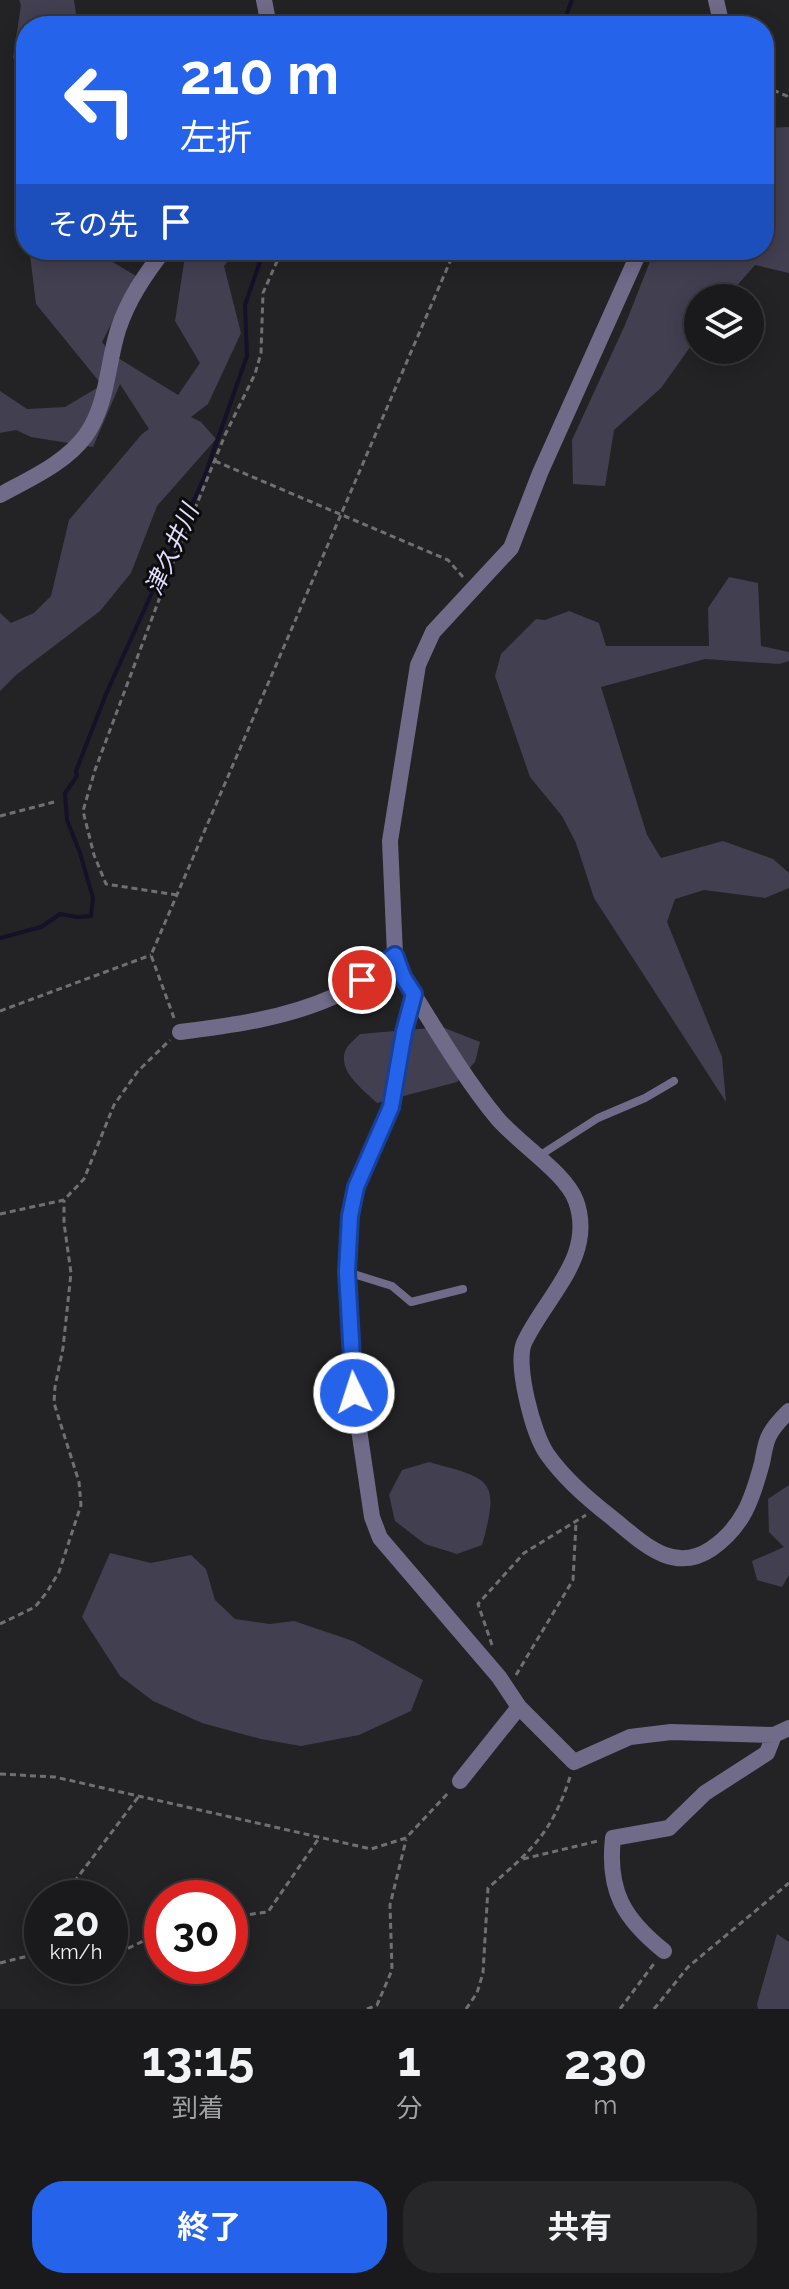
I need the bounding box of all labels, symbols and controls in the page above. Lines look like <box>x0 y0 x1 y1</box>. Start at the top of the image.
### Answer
text: 210 m <box>180 41 339 107</box>
icon: left <box>48 48 152 152</box>
text: 左折 <box>180 116 252 158</box>
icon: arrive <box>154 200 198 244</box>
text: その先 <box>48 207 138 242</box>
map controls <box>684 284 764 364</box>
button: layers <box>684 284 764 364</box>
water label: 津久井川 <box>139 497 206 600</box>
pin <box>328 946 396 1014</box>
icon: arrive <box>340 958 384 1002</box>
position arrow <box>312 1351 396 1435</box>
speed limit sign: 30 <box>144 1880 248 1984</box>
text: 20 <box>52 1898 100 1945</box>
text: km/h <box>50 1940 102 1964</box>
text: 13:15 <box>142 2031 254 2087</box>
text: 1 <box>397 2031 421 2087</box>
text: 230 <box>564 2034 647 2090</box>
text: m <box>594 2090 618 2120</box>
text: 到着 <box>172 2093 224 2123</box>
text: 分 <box>396 2093 422 2123</box>
button: 終了 <box>32 2181 387 2273</box>
button: 共有 <box>403 2181 757 2273</box>

